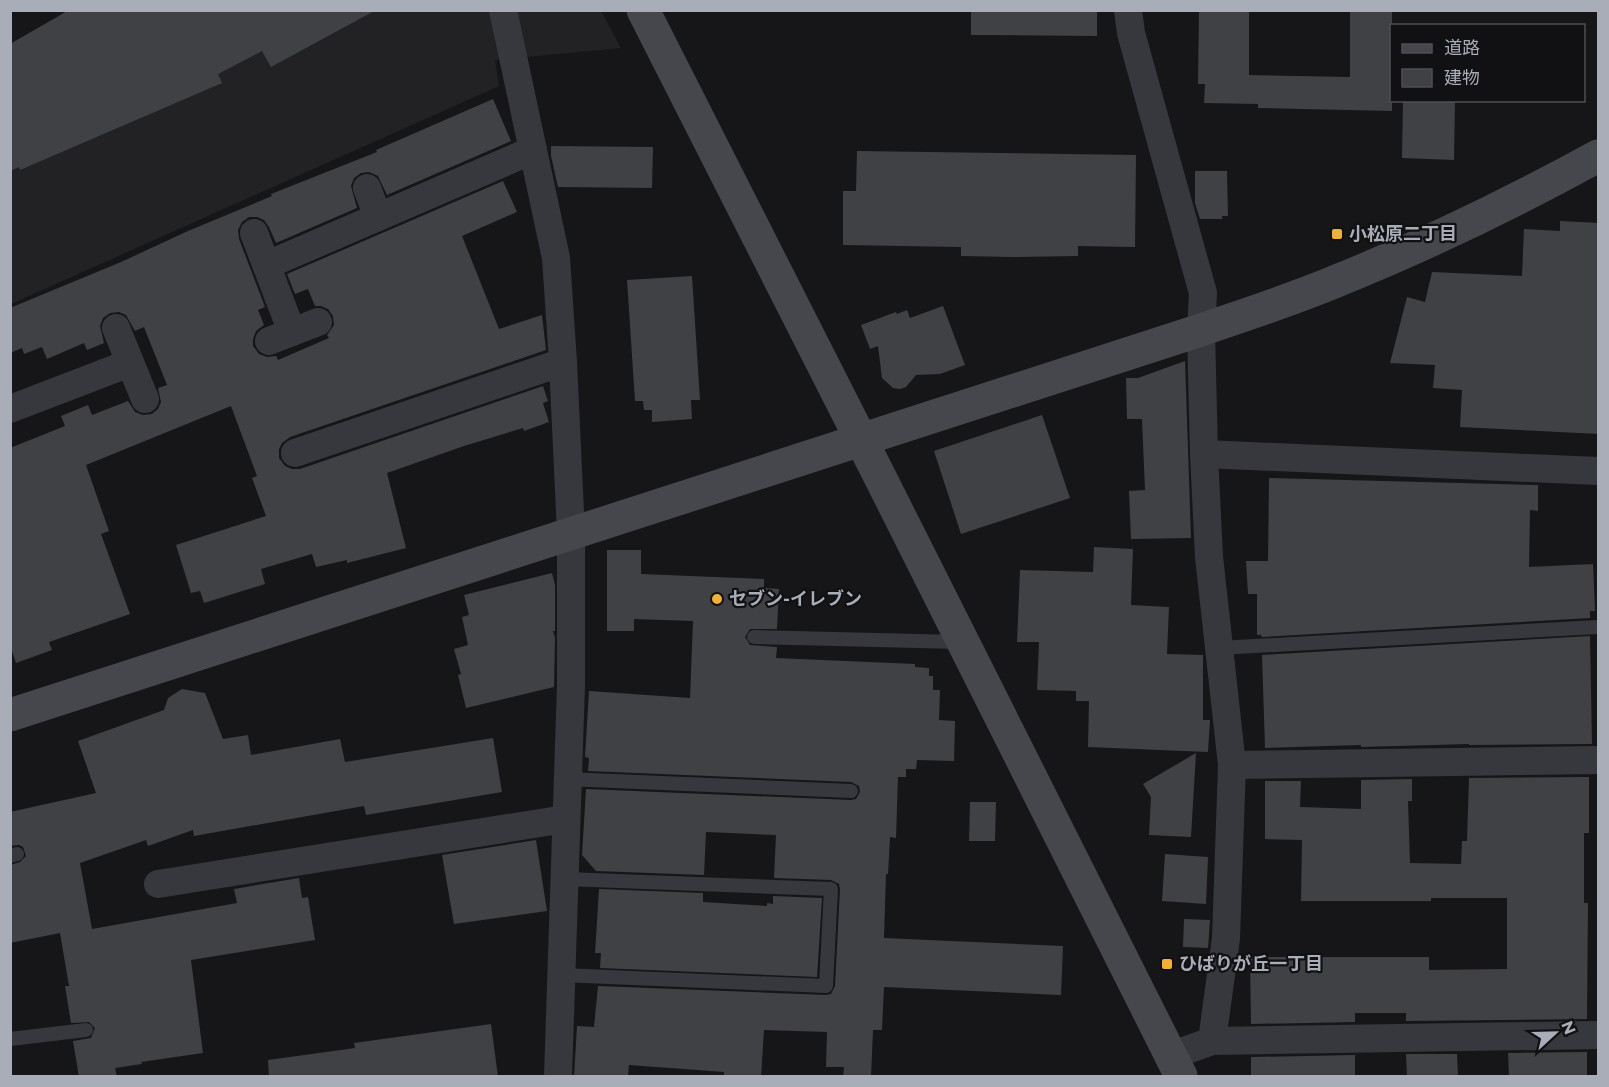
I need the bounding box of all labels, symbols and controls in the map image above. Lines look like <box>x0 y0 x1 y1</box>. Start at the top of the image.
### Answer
legend <box>1390 24 1585 102</box>
text: 道路 <box>1444 37 1480 59</box>
text: 建物 <box>1444 67 1480 89</box>
place label: 小松原二丁目 <box>1349 223 1457 245</box>
marker: 小松原二丁目 <box>1330 227 1344 241</box>
place label: セブン-イレブン <box>729 588 862 610</box>
marker: セブン-イレブン <box>710 592 724 606</box>
place label: ひばりが丘一丁目 <box>1179 953 1323 975</box>
marker: ひばりが丘一丁目 <box>1160 957 1174 971</box>
north arrow <box>1525 1003 1585 1063</box>
text: N <box>1557 1018 1580 1037</box>

